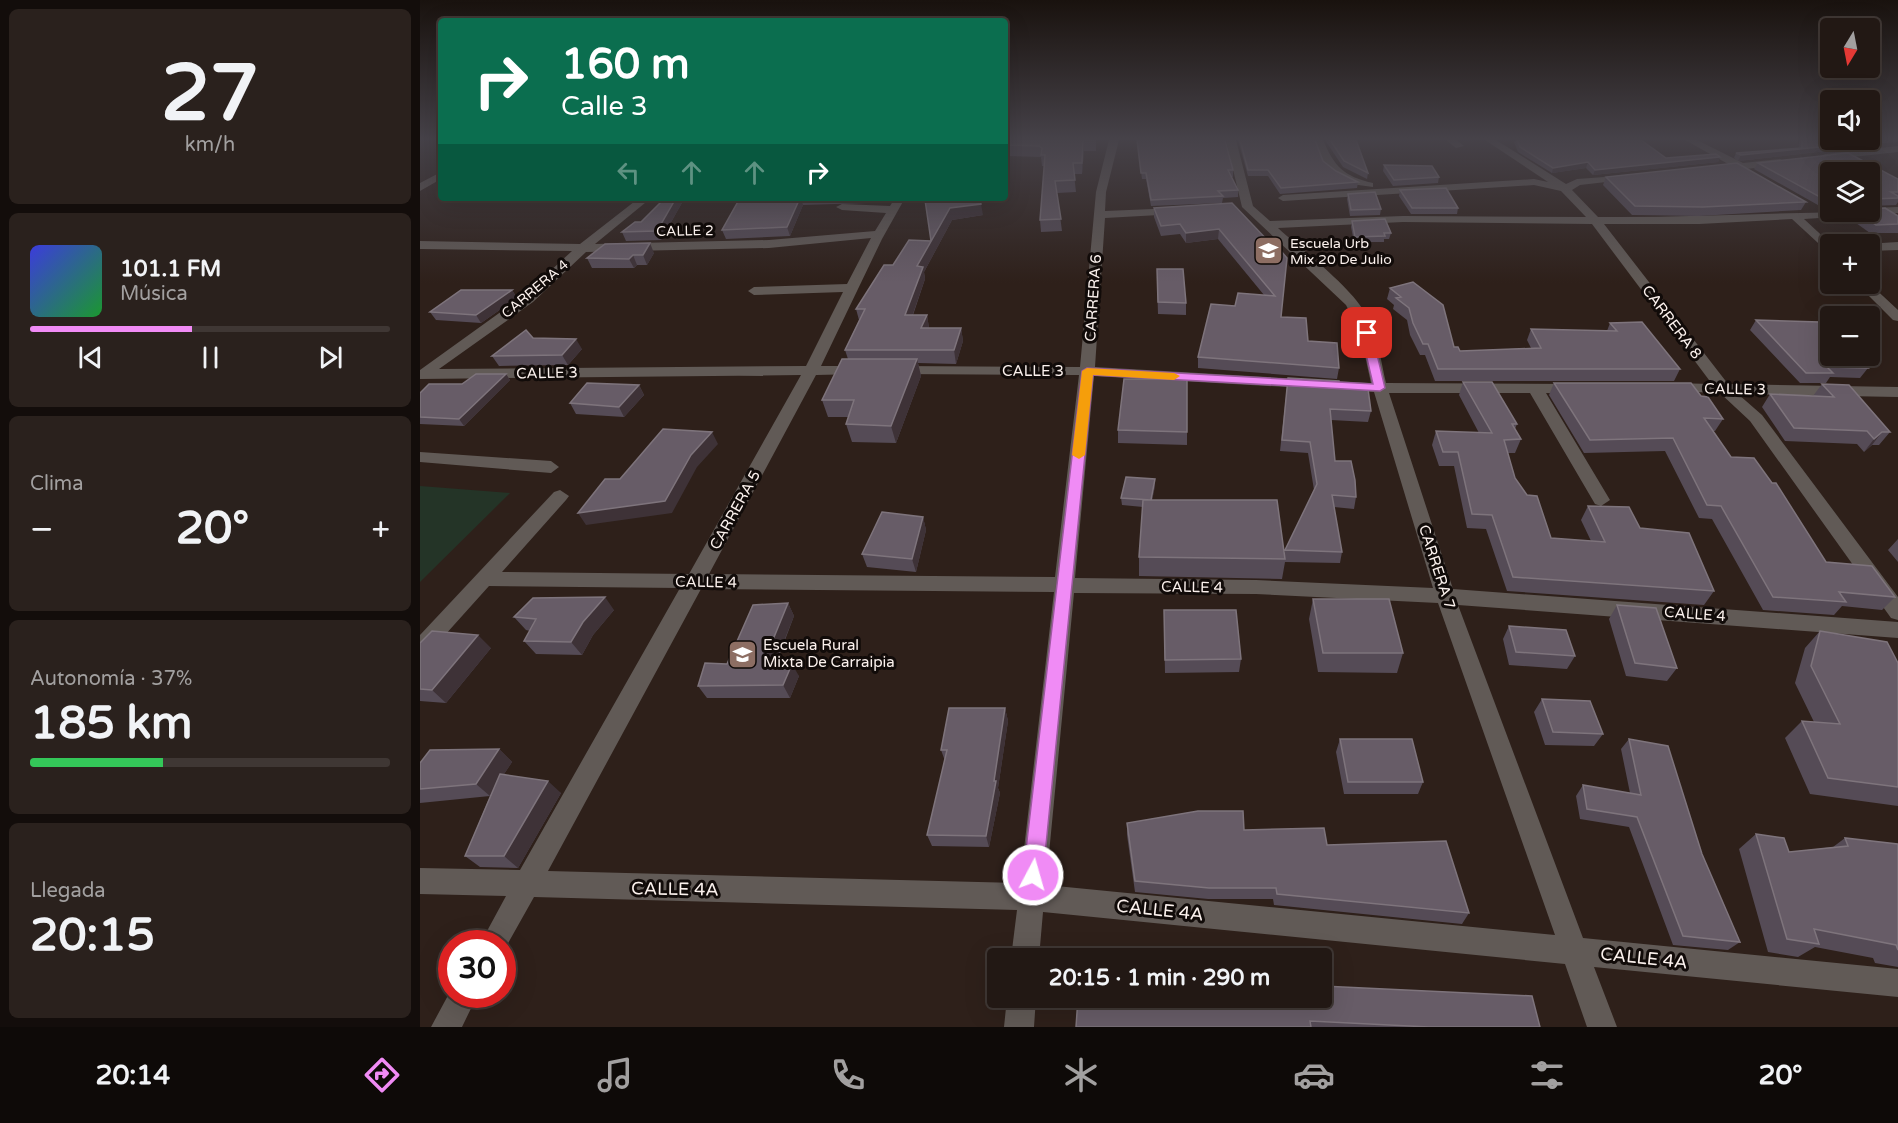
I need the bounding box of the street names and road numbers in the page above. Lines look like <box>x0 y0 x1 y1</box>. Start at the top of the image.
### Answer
street label: CALLE 2 <box>656 222 714 240</box>
street label: CARRERA 6 <box>1081 254 1105 342</box>
street label: CARRERA 4 <box>498 256 572 322</box>
street label: CARRERA 8 <box>1638 282 1706 362</box>
street label: CALLE 3 <box>1002 362 1064 380</box>
street label: CALLE 3 <box>516 363 578 383</box>
street label: CALLE 3 <box>1704 379 1766 399</box>
street label: CARRERA 5 <box>706 467 764 553</box>
street label: CARRERA 7 <box>1415 522 1459 612</box>
street label: CALLE 4 <box>675 572 737 592</box>
street label: CALLE 4 <box>1161 577 1223 597</box>
street label: CALLE 4 <box>1664 603 1726 625</box>
street label: CALLE 4A <box>631 877 719 901</box>
street label: CALLE 4A <box>1115 894 1205 926</box>
street label: CALLE 4A <box>1599 942 1689 974</box>

